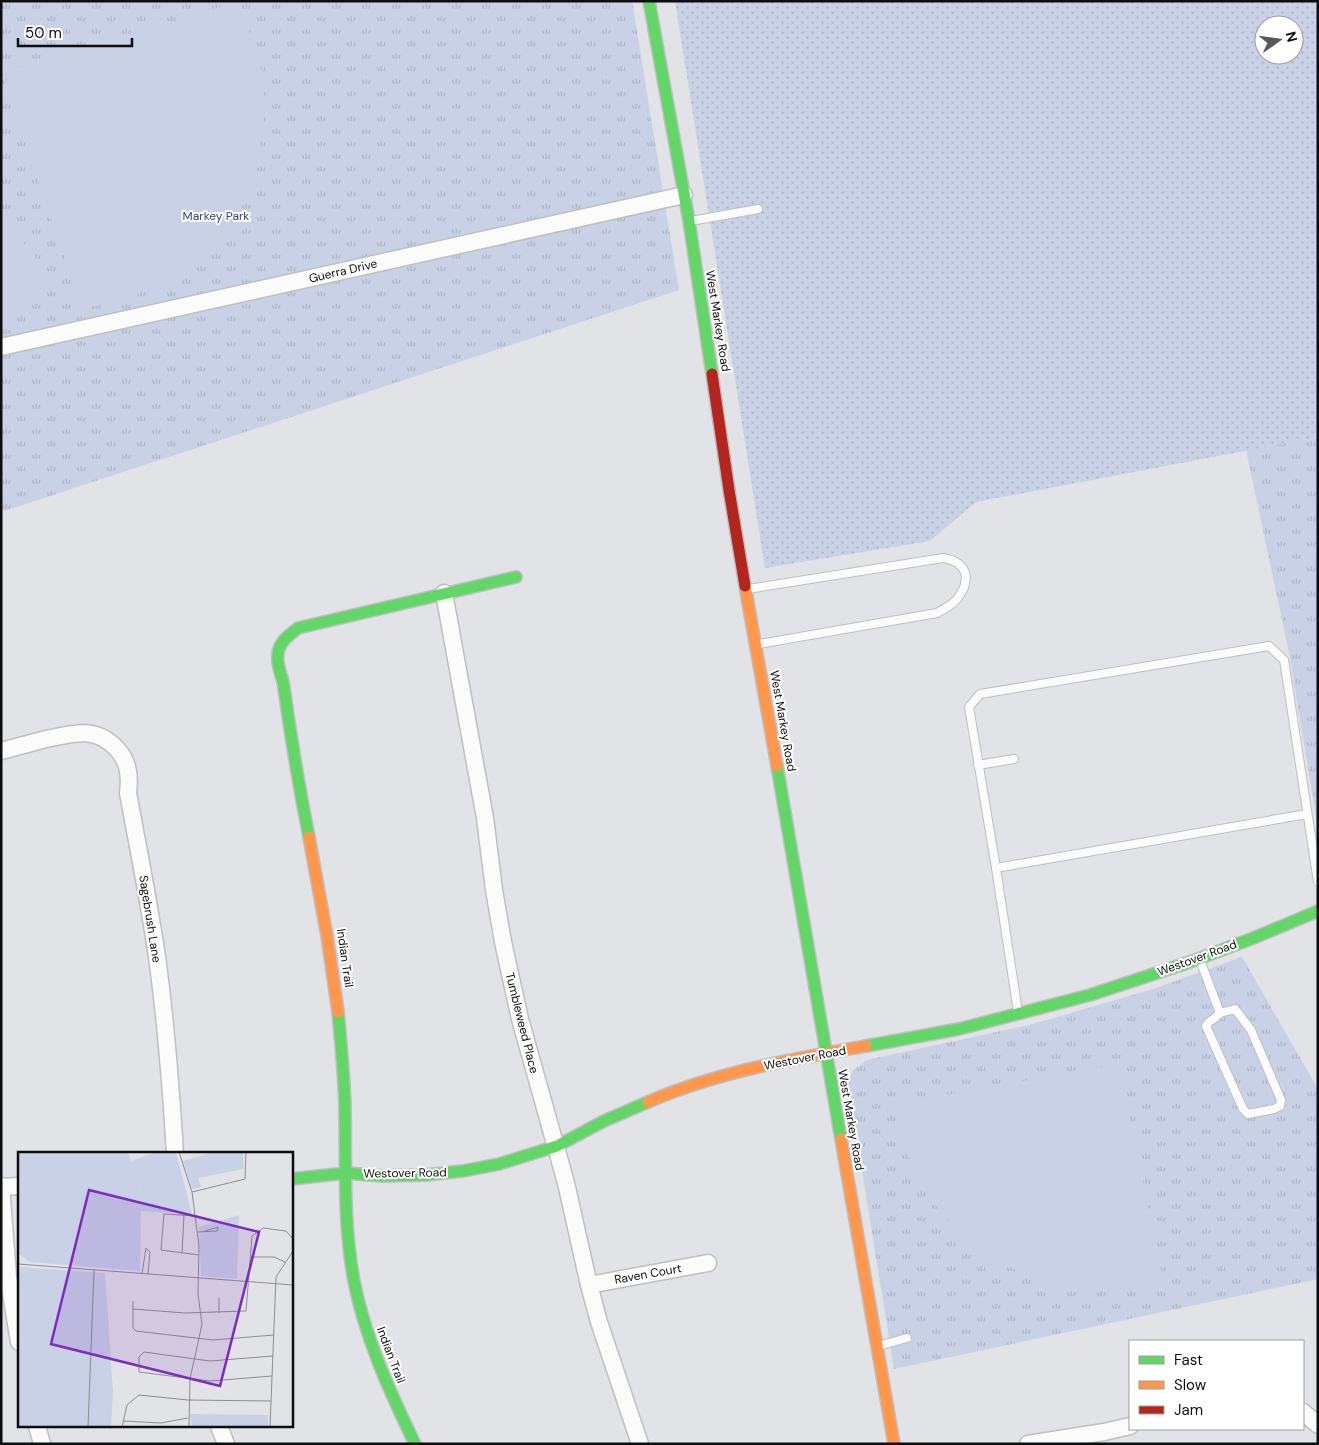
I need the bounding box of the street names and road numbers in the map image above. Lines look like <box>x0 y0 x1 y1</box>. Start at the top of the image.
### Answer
street label: Guerra Drive <box>307 255 379 287</box>
street label: West Markey Road <box>702 269 734 373</box>
street label: West Markey Road <box>766 669 800 773</box>
street label: Sagebrush Lane <box>135 874 165 964</box>
street label: Indian Trail <box>333 928 357 988</box>
street label: Westover Road <box>1155 936 1239 980</box>
street label: Tumbleweed Place <box>502 971 542 1075</box>
street label: Westover Road <box>763 1042 847 1074</box>
street label: West Markey Road <box>834 1068 868 1172</box>
street label: Westover Road <box>363 1164 447 1182</box>
street label: Raven Court <box>613 1260 683 1288</box>
street label: Indian Trail <box>373 1324 409 1386</box>

